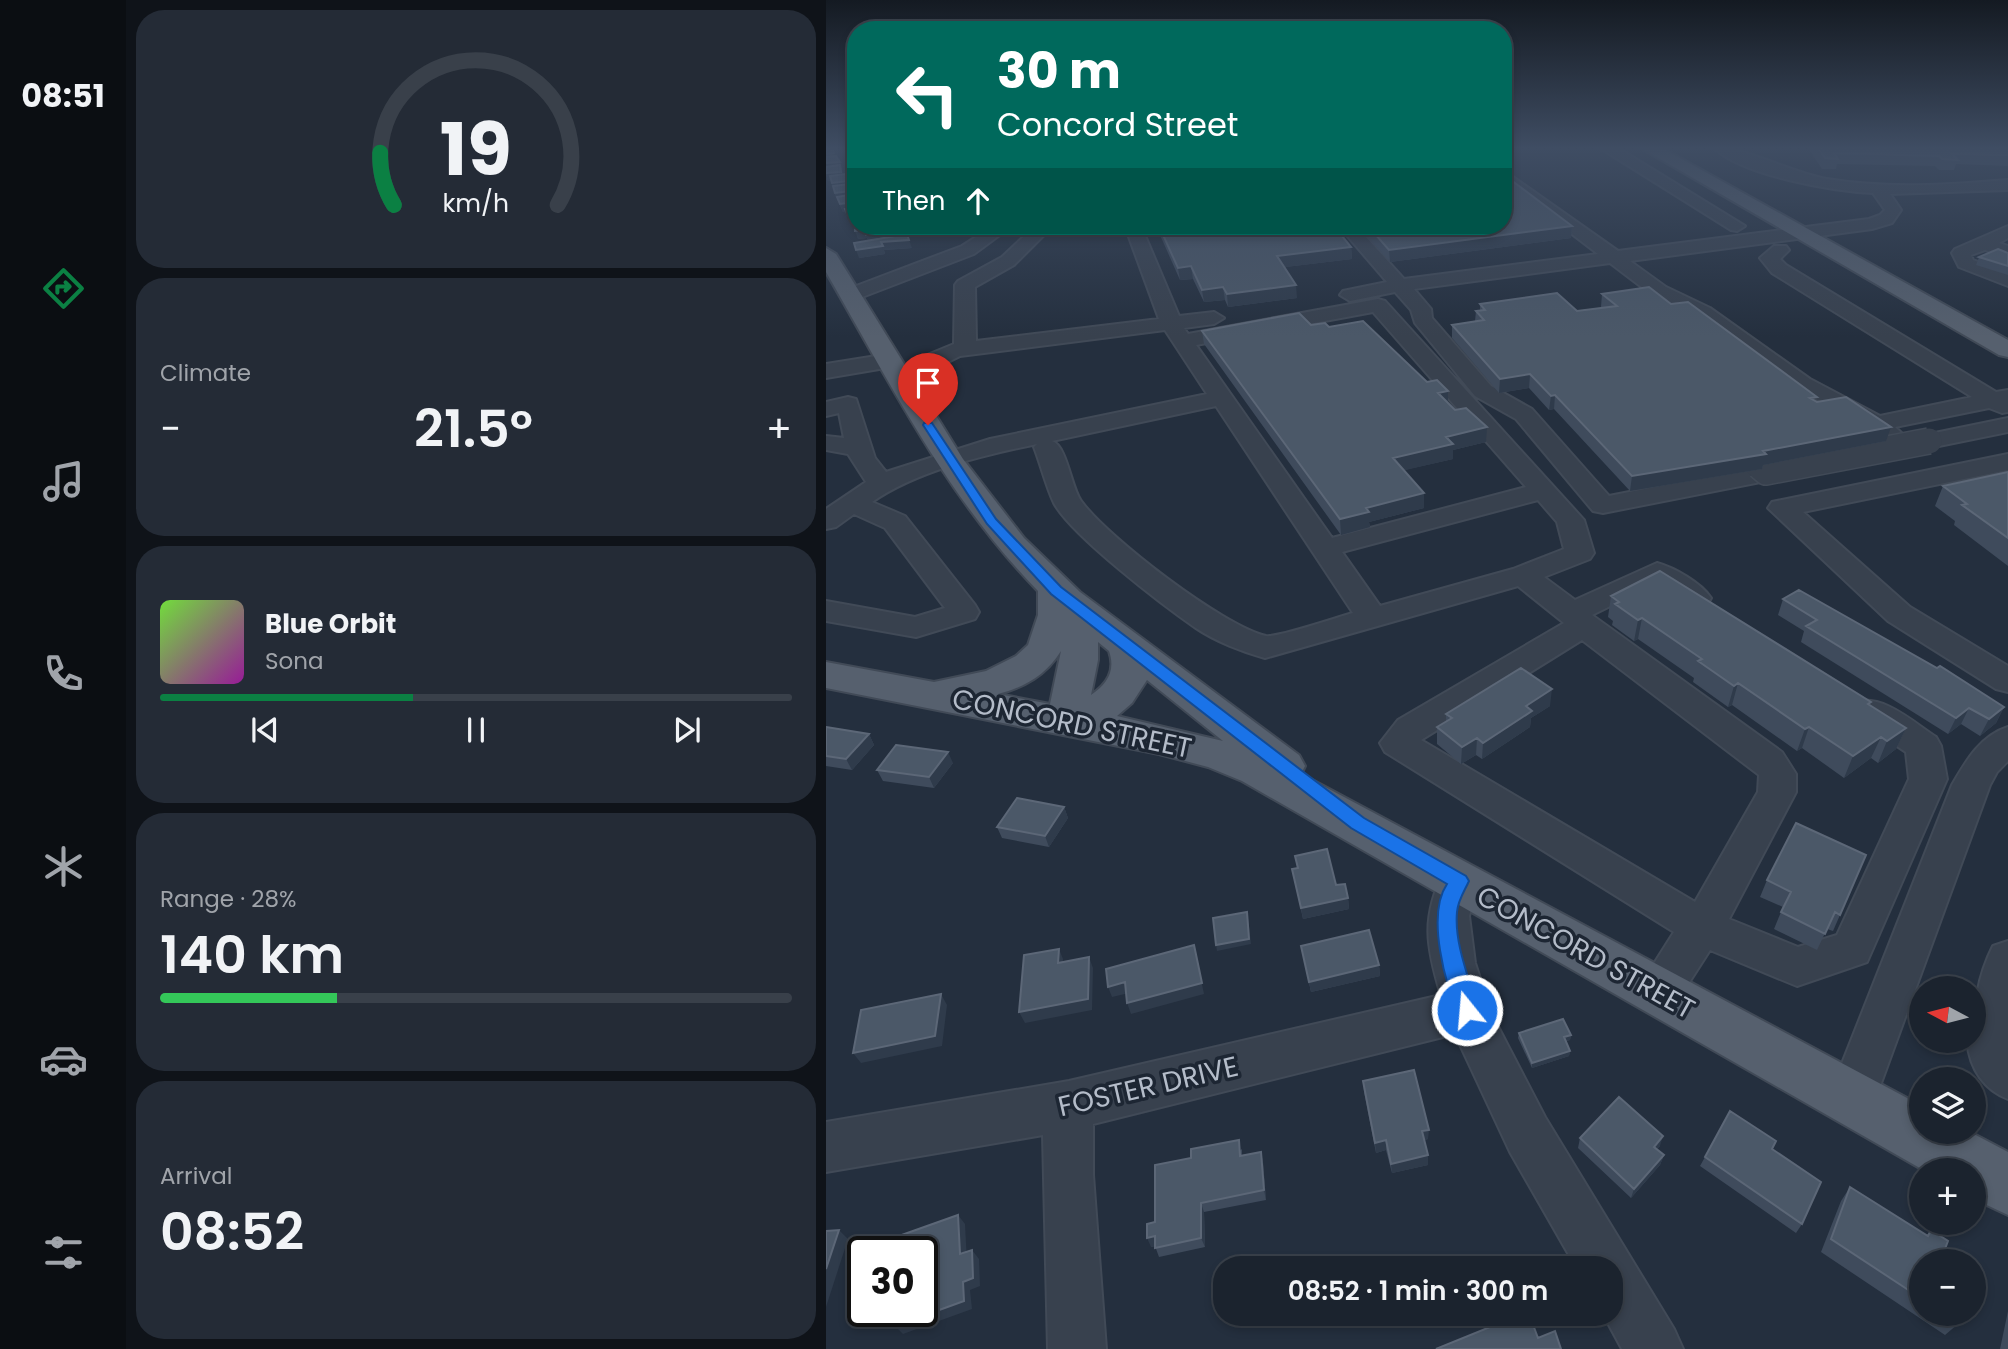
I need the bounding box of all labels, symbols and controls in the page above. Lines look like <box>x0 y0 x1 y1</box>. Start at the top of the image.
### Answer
text: 30 m <box>997 37 1121 105</box>
icon: left <box>882 49 973 140</box>
text: 08:51 <box>21 73 105 118</box>
text: 19 <box>440 99 512 200</box>
text: Concord Street <box>997 102 1238 147</box>
icon: ahead <box>959 182 997 220</box>
text: Then <box>882 183 945 219</box>
text: km/h <box>443 186 509 221</box>
icon: directions <box>39 264 88 313</box>
pin <box>898 353 958 425</box>
text: Climate <box>160 357 251 389</box>
icon: arrive <box>909 364 947 402</box>
text: 21.5° <box>414 392 533 465</box>
text: − <box>160 402 181 455</box>
text: + <box>766 402 792 455</box>
icon: music <box>39 457 88 506</box>
text: Blue Orbit <box>265 606 396 642</box>
text: Sona <box>265 645 324 677</box>
icon: phone <box>39 649 88 698</box>
street label: CONCORD STREET <box>949 679 1195 768</box>
icon: previous <box>246 711 284 749</box>
icon: pause <box>457 711 495 749</box>
icon: next <box>668 711 706 749</box>
icon: climate <box>39 842 88 891</box>
street label: CONCORD STREET <box>1470 876 1702 1029</box>
text: Range · 28% <box>160 883 296 915</box>
text: 140 km <box>160 918 344 991</box>
position arrow <box>1430 973 1504 1047</box>
north arrow <box>1909 976 1986 1054</box>
map controls <box>1909 976 1986 1326</box>
icon: car <box>39 1035 88 1084</box>
street label: FOSTER DRIVE <box>1054 1047 1242 1126</box>
button: layers <box>1909 1067 1986 1144</box>
button: + <box>1909 1158 1986 1235</box>
text: Arrival <box>160 1160 232 1192</box>
text: 08:52 <box>160 1195 304 1268</box>
icon: filters <box>39 1228 88 1277</box>
speed limit sign: 30 <box>847 1236 938 1327</box>
button: − <box>1909 1249 1986 1326</box>
text: 08:52 · 1 min · 300 m <box>1288 1273 1548 1309</box>

